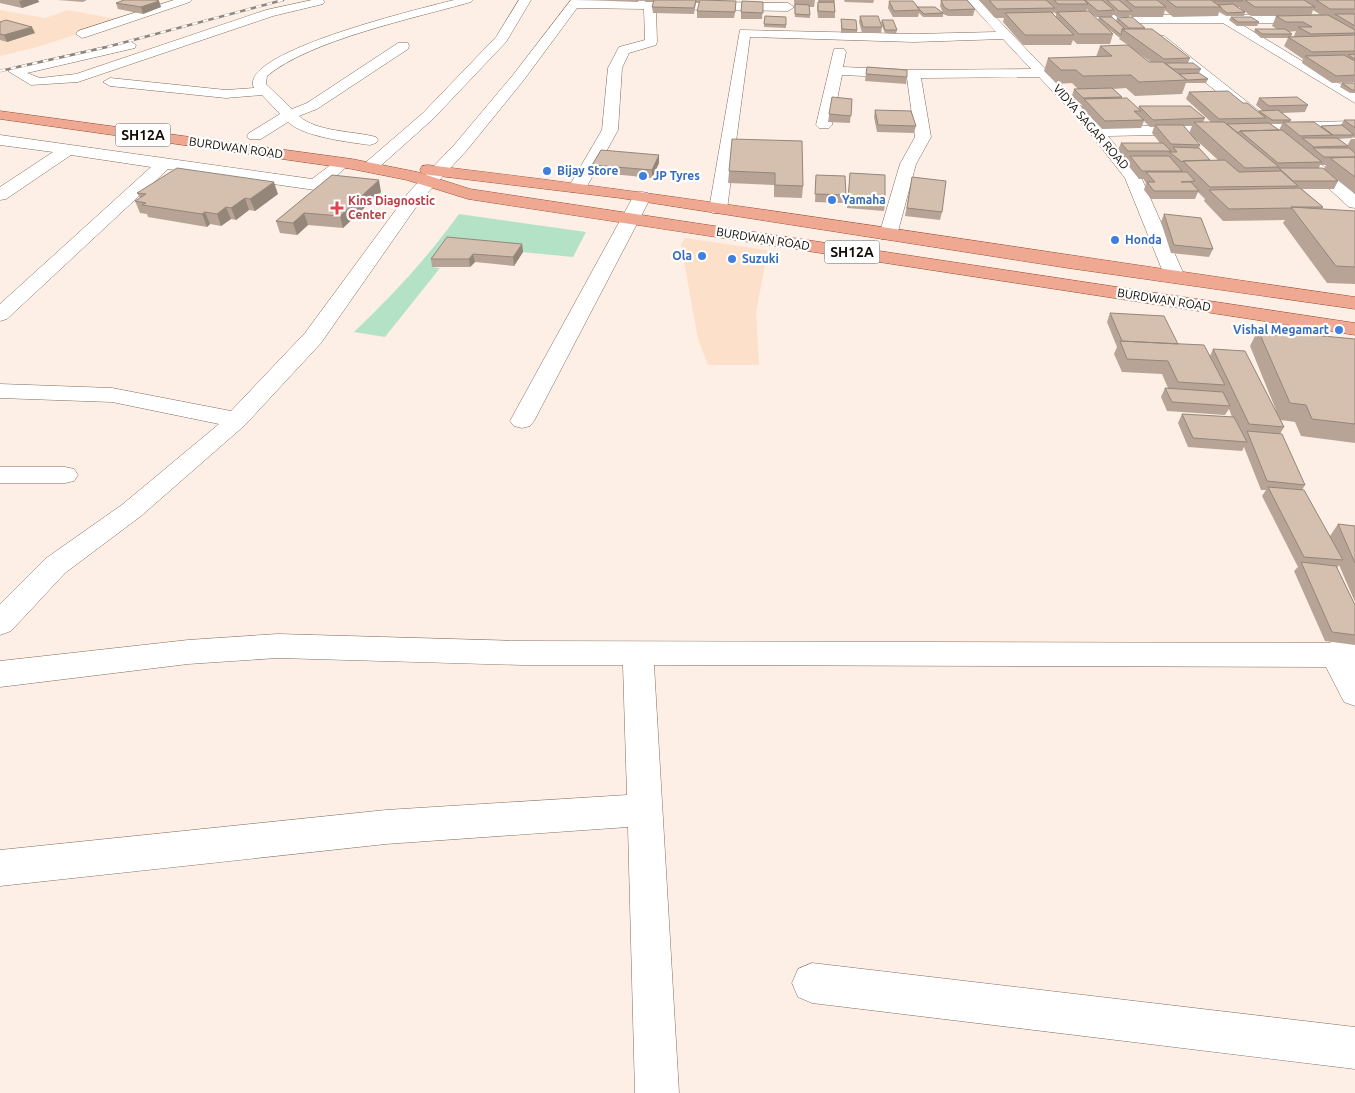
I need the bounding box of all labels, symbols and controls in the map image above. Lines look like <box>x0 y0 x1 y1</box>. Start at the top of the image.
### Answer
street label: VIDYA SAGAR ROAD <box>1051 82 1132 172</box>
road number: SH12A <box>116 124 170 146</box>
street label: BURDWAN ROAD <box>188 134 284 161</box>
place label: Bijay Store <box>557 164 618 177</box>
marker: Bijay Store <box>541 165 553 177</box>
place label: JP Tyres <box>653 169 700 182</box>
marker: JP Tyres <box>637 170 649 182</box>
place label: Yamaha <box>842 193 886 206</box>
place label: Kins Diagnostic Center <box>348 194 435 221</box>
marker: Yamaha <box>826 194 838 206</box>
marker: Kins Diagnostic Center <box>330 201 344 215</box>
street label: BURDWAN ROAD <box>715 225 811 252</box>
place label: Honda <box>1125 233 1162 246</box>
marker: Honda <box>1109 234 1121 246</box>
road number: SH12A <box>824 240 880 264</box>
place label: Ola <box>672 249 692 262</box>
marker: Ola <box>696 250 708 262</box>
place label: Suzuki <box>742 252 779 265</box>
marker: Suzuki <box>726 253 738 265</box>
street label: BURDWAN ROAD <box>1116 286 1212 313</box>
place label: Vishal Megamart <box>1233 323 1329 336</box>
marker: Vishal Megamart <box>1333 324 1345 336</box>

